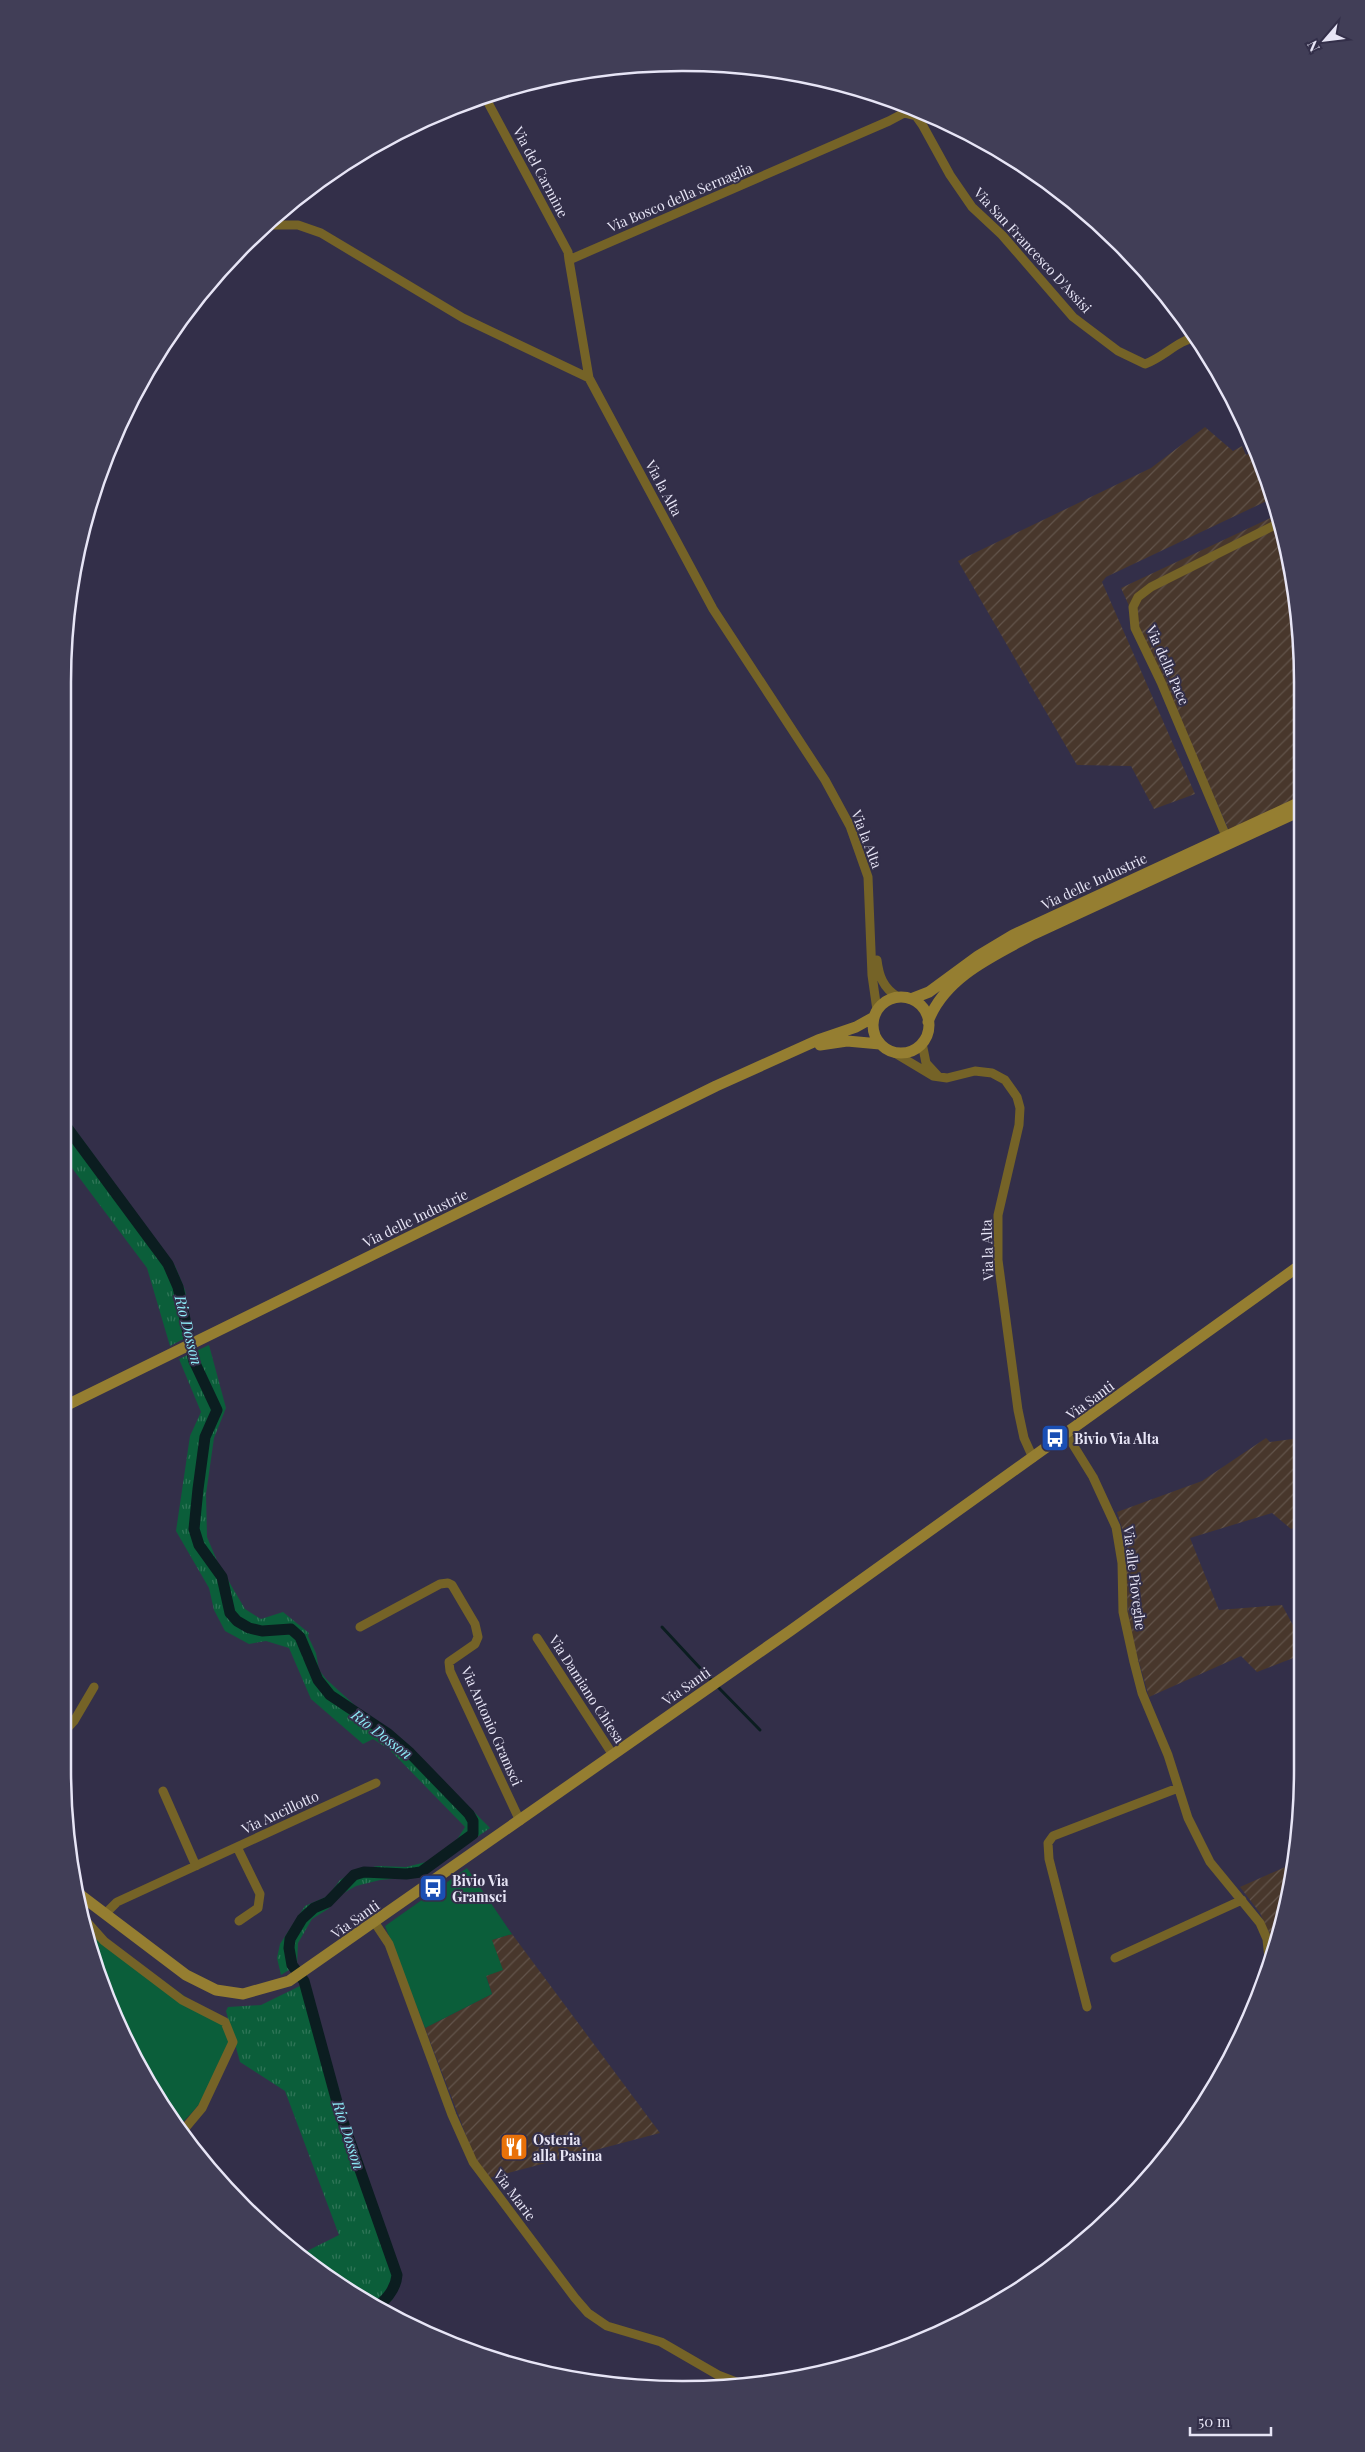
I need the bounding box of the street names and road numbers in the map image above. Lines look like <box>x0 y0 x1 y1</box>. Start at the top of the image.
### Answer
street label: Via del Carmine <box>509 122 573 221</box>
street label: Via Bosco della Sernaglia <box>604 158 755 237</box>
street label: Via San Francesco D'Assisi <box>969 183 1096 317</box>
street label: Via la Alta <box>641 456 687 519</box>
street label: Via della Pace <box>1142 621 1194 708</box>
street label: Via la Alta <box>847 806 887 871</box>
street label: Via delle Industrie <box>1037 848 1150 914</box>
street label: Via delle Industrie <box>358 1184 471 1252</box>
street label: Via la Alta <box>976 1219 998 1282</box>
street label: Via Santi <box>1061 1376 1118 1424</box>
street label: Via alle Pioveghe <box>1119 1524 1151 1631</box>
street label: Via Damiano Chiesa <box>544 1631 629 1747</box>
street label: Via Antonio Gramsci <box>457 1663 527 1789</box>
street label: Via Santi <box>657 1663 714 1710</box>
street label: Via Ancillotto <box>237 1786 322 1839</box>
street label: Via Santi <box>326 1896 383 1943</box>
street label: Via Marie <box>489 2165 540 2224</box>

